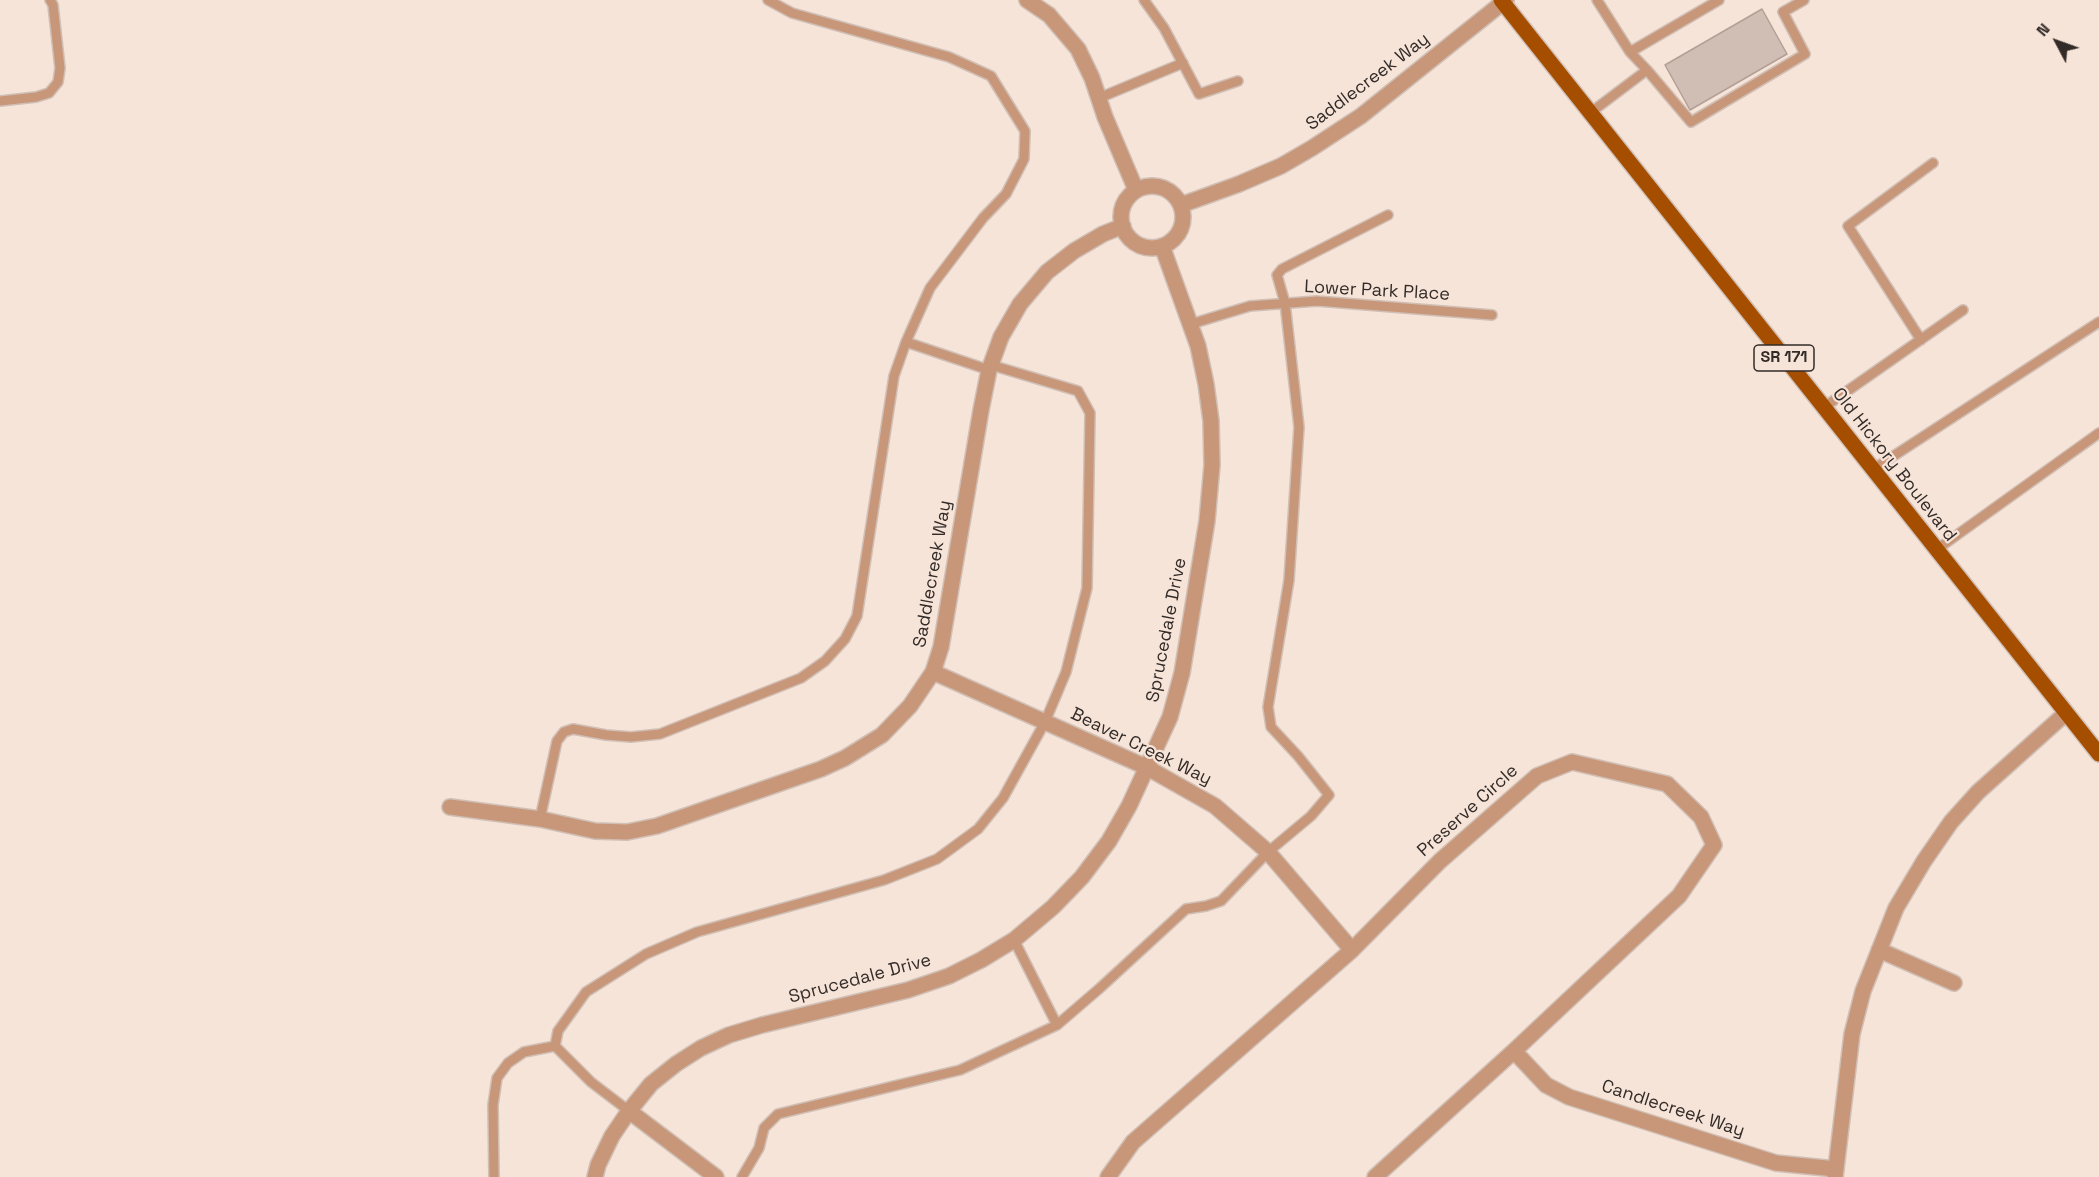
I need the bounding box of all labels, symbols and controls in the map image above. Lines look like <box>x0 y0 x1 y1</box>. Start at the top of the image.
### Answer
north arrow <box>2027 12 2087 72</box>
text: N <box>2032 19 2054 41</box>
street label: Saddlecreek Way <box>1302 29 1434 135</box>
street label: Lower Park Place <box>1304 276 1450 306</box>
road number: SR 171 <box>1754 345 1814 371</box>
street label: Old Hickory Boulevard <box>1827 384 1961 546</box>
street label: Saddlecreek Way <box>909 499 957 649</box>
street label: Sprucedale Drive <box>1142 556 1192 704</box>
street label: Beaver Creek Way <box>1067 704 1215 790</box>
street label: Preserve Circle <box>1413 760 1523 862</box>
street label: Sprucedale Drive <box>786 950 934 1008</box>
street label: Candlecreek Way <box>1599 1076 1747 1142</box>

